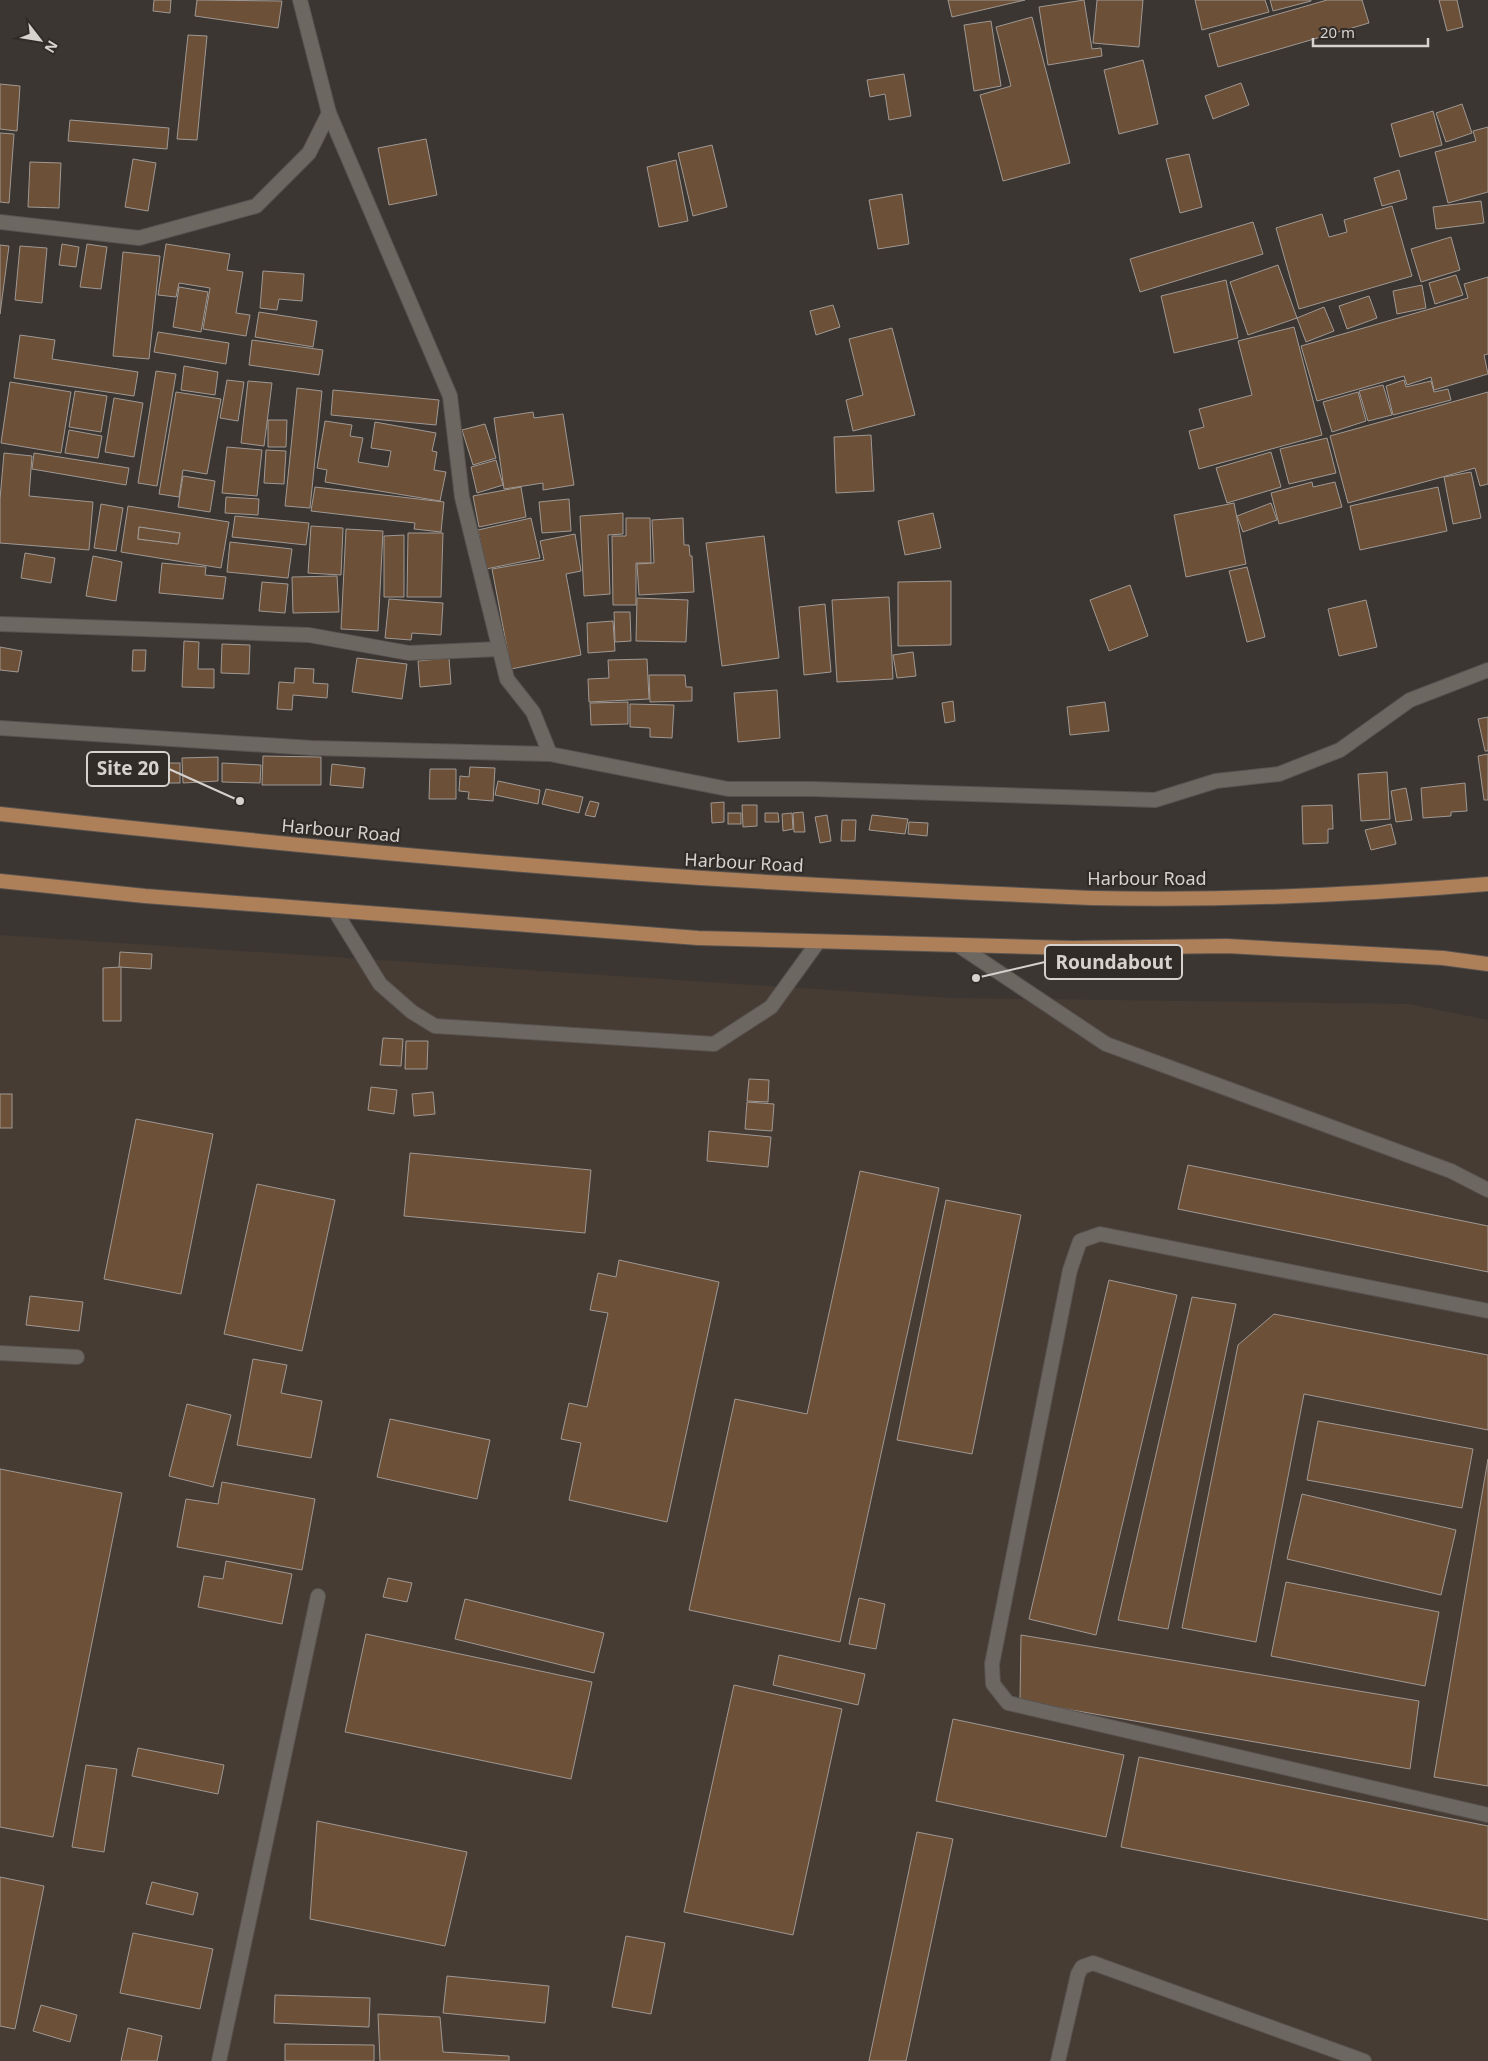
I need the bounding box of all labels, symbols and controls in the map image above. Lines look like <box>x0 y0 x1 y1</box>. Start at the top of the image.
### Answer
north arrow <box>15 15 65 65</box>
scale bar <box>1313 15 1428 47</box>
text: 20 m <box>1320 22 1355 42</box>
text: N <box>40 37 63 57</box>
callout: Site 20 <box>87 752 169 786</box>
text: Site 20 <box>97 755 159 781</box>
street label: Harbour Road <box>281 813 401 847</box>
street label: Harbour Road <box>684 847 804 877</box>
street label: Harbour Road <box>1087 866 1207 890</box>
callout: Roundabout <box>1045 945 1182 979</box>
text: Roundabout <box>1056 949 1172 975</box>

